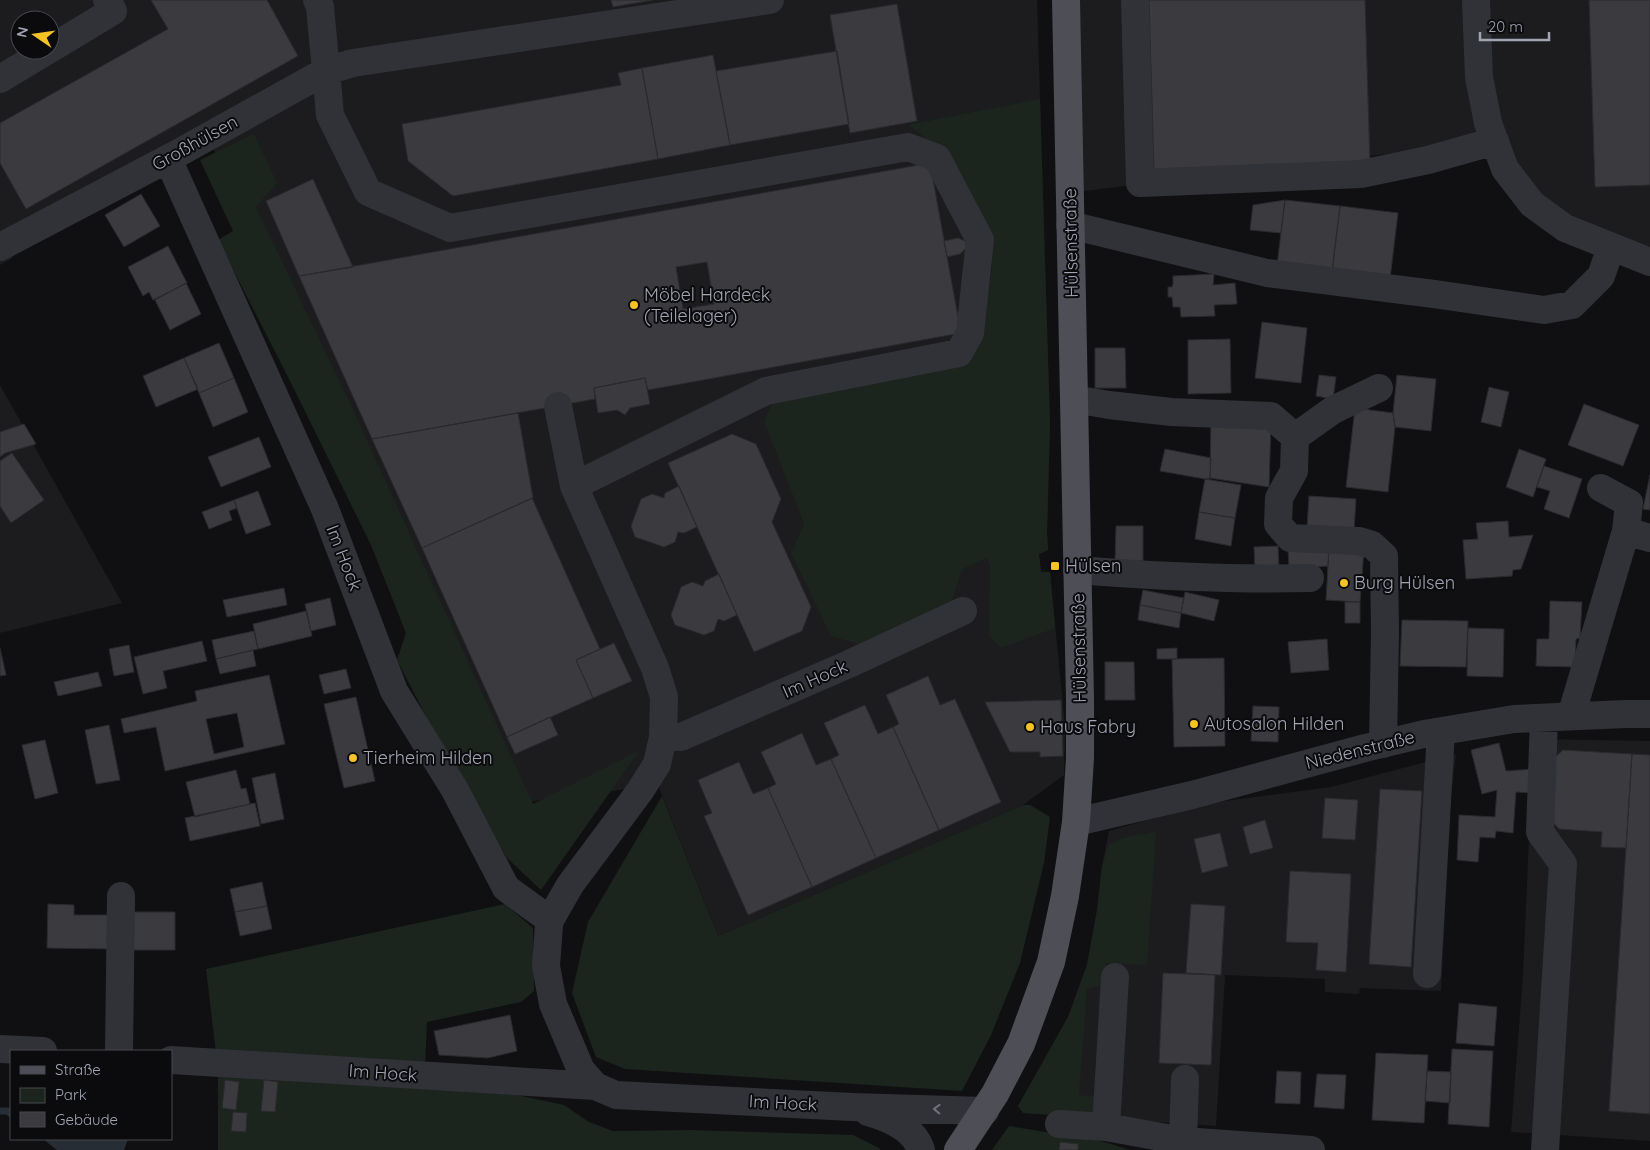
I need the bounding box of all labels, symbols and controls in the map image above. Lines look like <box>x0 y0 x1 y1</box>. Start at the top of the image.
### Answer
north arrow <box>10 10 60 60</box>
scale bar <box>1480 10 1549 42</box>
text: 20 m <box>1488 17 1523 36</box>
text: N <box>12 25 32 39</box>
street label: Großhülsen <box>148 110 242 176</box>
street label: Hülsenstraße <box>1058 188 1083 298</box>
place label: Möbel Hardeck (Teilelager) <box>644 283 770 327</box>
marker: Möbel Hardeck (Teilelager) <box>628 299 640 311</box>
street label: Im Hock <box>321 522 367 594</box>
place label: Hülsen <box>1065 554 1121 577</box>
marker: Hülsen <box>1049 560 1061 572</box>
place label: Burg Hülsen <box>1354 571 1455 594</box>
marker: Burg Hülsen <box>1338 577 1350 589</box>
street label: Hülsenstraße <box>1066 593 1091 703</box>
street label: Im Hock <box>779 654 851 703</box>
place label: Autosalon Hilden <box>1204 712 1345 735</box>
place label: Haus Fabry <box>1040 715 1136 738</box>
marker: Autosalon Hilden <box>1188 718 1200 730</box>
marker: Haus Fabry <box>1024 721 1036 733</box>
street label: Niedenstraße <box>1303 725 1417 774</box>
place label: Tierheim Hilden <box>363 746 493 769</box>
marker: Tierheim Hilden <box>347 752 359 764</box>
legend <box>10 1050 172 1140</box>
street label: Im Hock <box>348 1059 418 1086</box>
text: Straße <box>55 1060 101 1079</box>
text: Park <box>55 1085 87 1104</box>
street label: Im Hock <box>748 1089 818 1116</box>
one-way arrow <box>932 1103 940 1114</box>
text: Gebäude <box>55 1110 118 1129</box>

